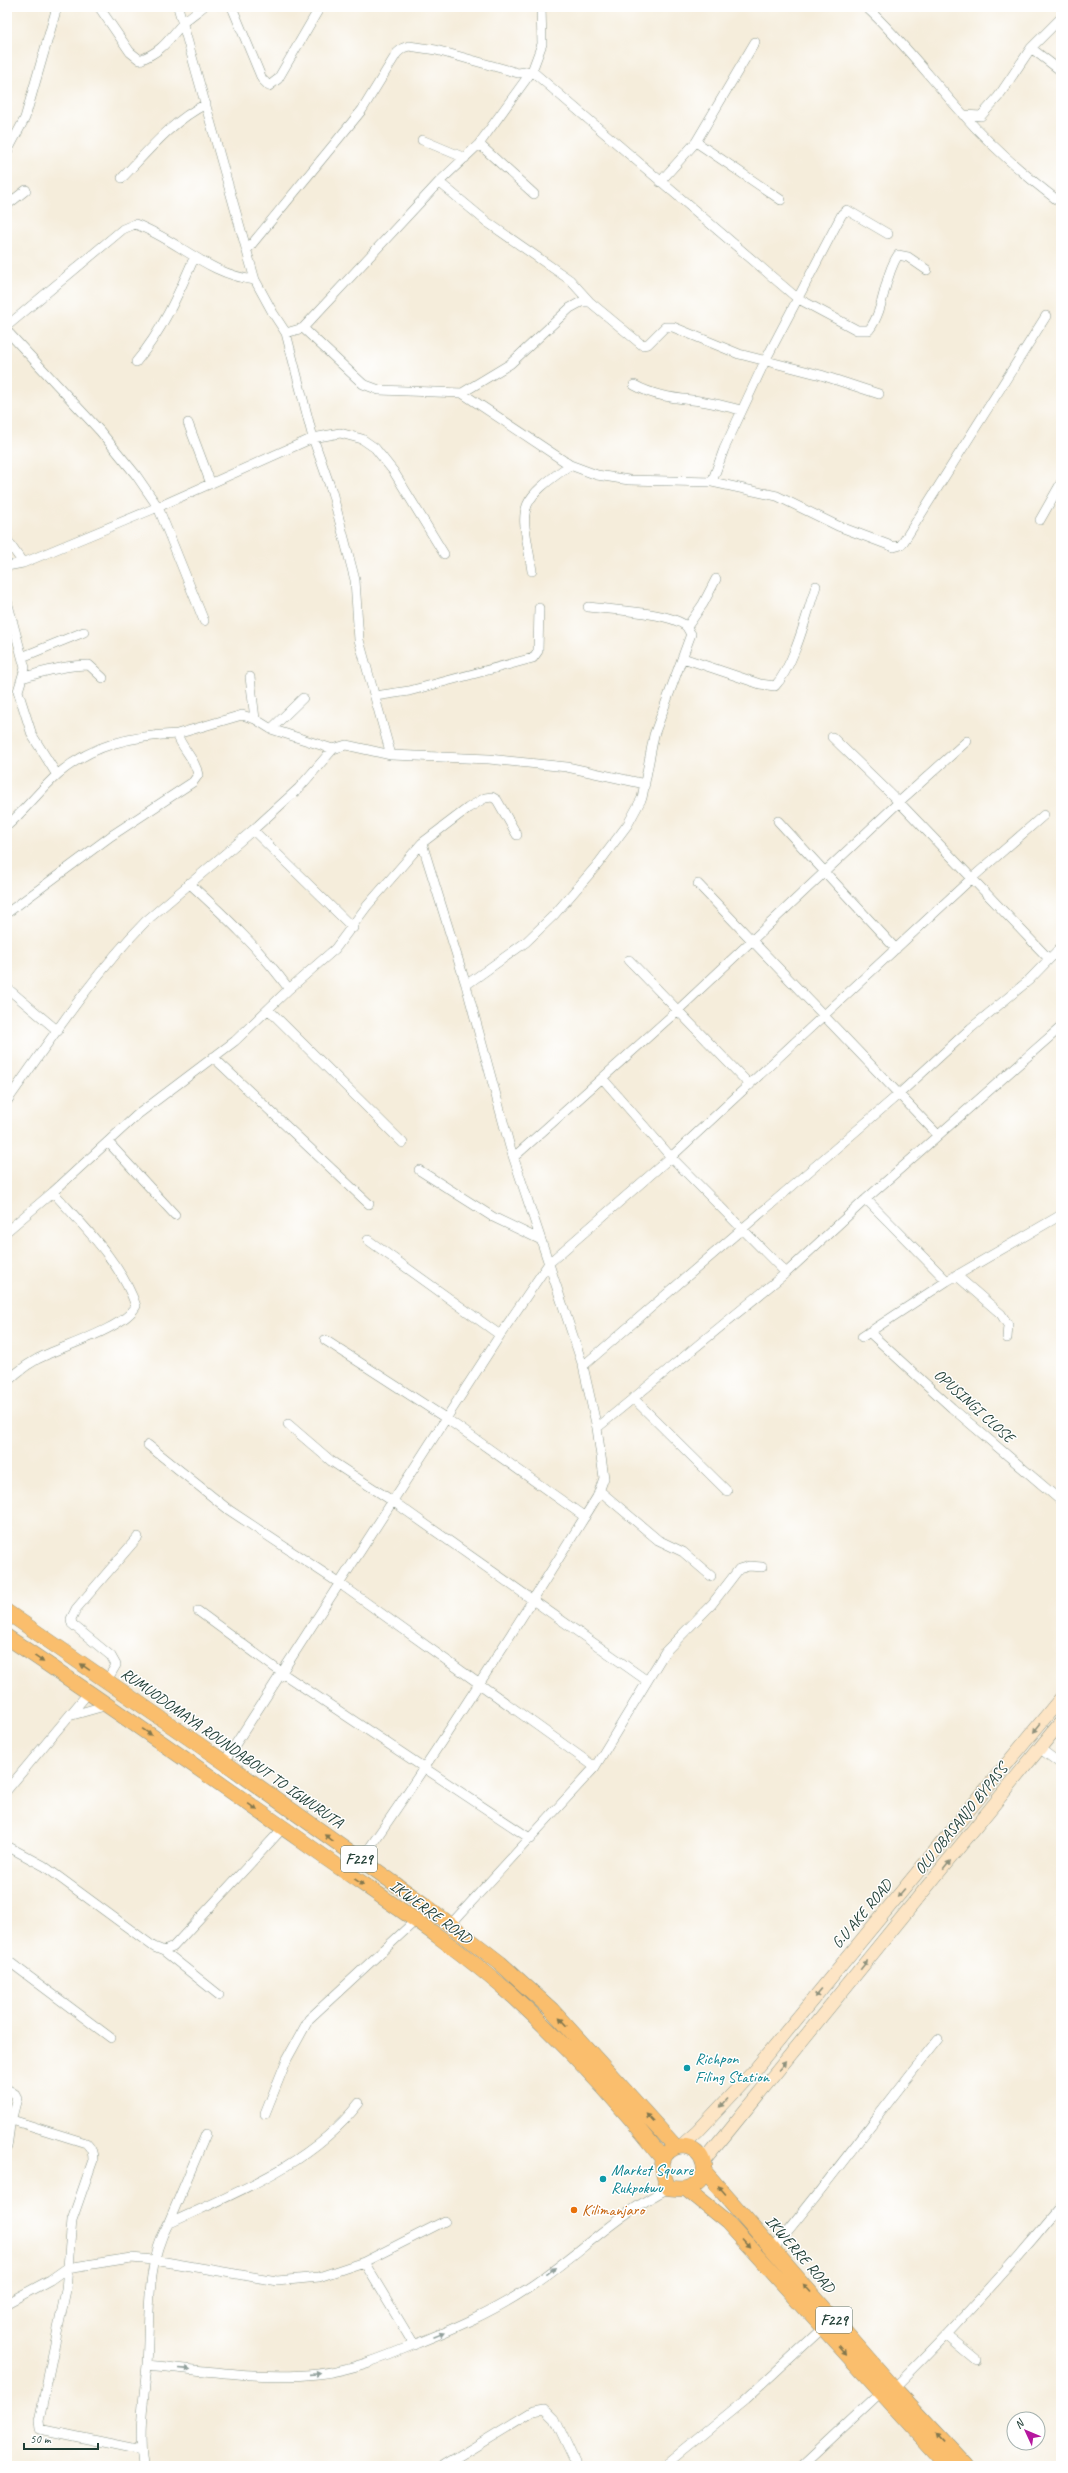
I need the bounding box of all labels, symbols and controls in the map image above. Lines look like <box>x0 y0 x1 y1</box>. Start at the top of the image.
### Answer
street label: OPUSINGI CLOSE <box>930 1365 1020 1449</box>
one-way arrow <box>34 1655 45 1663</box>
one-way arrow <box>80 1663 90 1671</box>
street label: RUMUODOMAYA ROUNDABOUT TO IGWURUTA <box>117 1663 348 1833</box>
one-way arrow <box>1032 1723 1041 1733</box>
one-way arrow <box>141 1728 152 1736</box>
street label: OLU OBASANJO BYPASS <box>910 1757 1014 1879</box>
one-way arrow <box>248 1803 258 1811</box>
one-way arrow <box>324 1834 334 1842</box>
road number: F229 <box>341 1846 377 1872</box>
one-way arrow <box>942 1859 951 1870</box>
street label: G.U AKE ROAD <box>827 1874 898 1953</box>
street label: IKWERRE ROAD <box>386 1876 477 1949</box>
one-way arrow <box>354 1878 364 1886</box>
one-way arrow <box>896 1888 905 1899</box>
one-way arrow <box>860 1960 869 1971</box>
one-way arrow <box>813 1988 822 1999</box>
one-way arrow <box>559 2017 568 2026</box>
place label: Richpon Filing Station <box>695 2049 770 2087</box>
one-way arrow <box>777 2060 786 2071</box>
marker: Richpon Filing Station <box>682 2063 692 2073</box>
one-way arrow <box>720 2098 729 2108</box>
one-way arrow <box>645 2113 655 2123</box>
place label: Market Square Rukpokwu <box>611 2160 695 2198</box>
marker: Market Square Rukpokwu <box>598 2174 608 2184</box>
one-way arrow <box>717 2185 726 2195</box>
place label: Kilimanjaro <box>582 2200 646 2220</box>
marker: Kilimanjaro <box>569 2205 579 2215</box>
street label: IKWERRE ROAD <box>761 2211 840 2298</box>
one-way arrow <box>741 2238 750 2247</box>
one-way arrow <box>546 2267 556 2275</box>
one-way arrow <box>802 2283 811 2294</box>
road number: F229 <box>816 2307 852 2333</box>
one-way arrow <box>433 2332 445 2338</box>
one-way arrow <box>837 2345 847 2355</box>
one-way arrow <box>179 2365 192 2372</box>
one-way arrow <box>309 2370 321 2377</box>
north arrow <box>1006 2411 1046 2451</box>
text: N <box>1011 2415 1028 2431</box>
scale bar <box>24 2425 98 2451</box>
text: 50 m <box>30 2431 52 2447</box>
one-way arrow <box>936 2433 945 2442</box>

